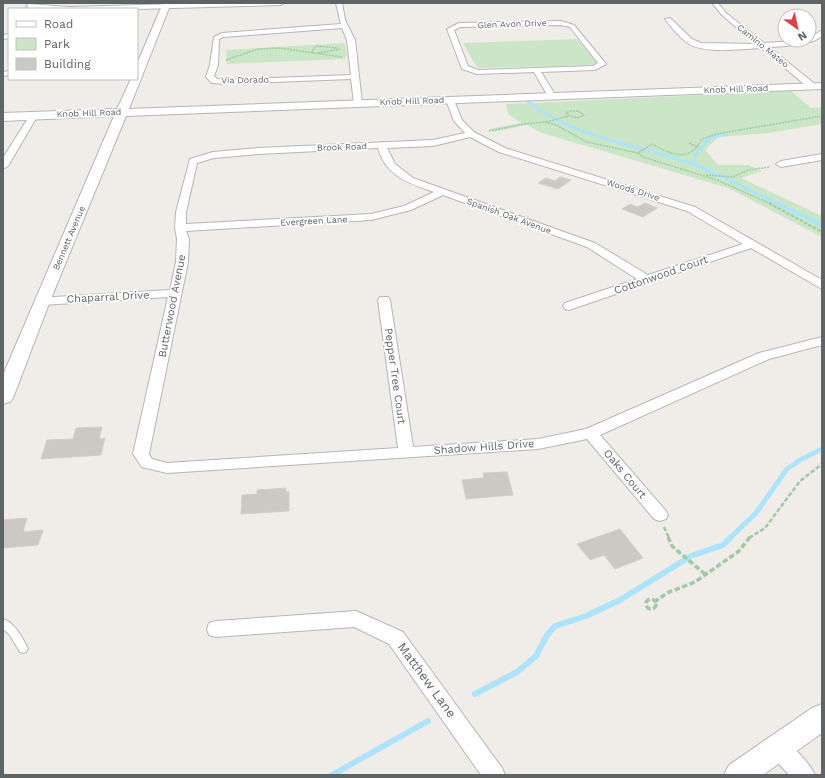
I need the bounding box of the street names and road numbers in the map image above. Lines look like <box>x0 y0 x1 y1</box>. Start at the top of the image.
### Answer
street label: Glen Avon Drive <box>477 18 547 30</box>
street label: Camino Mateo <box>735 22 791 70</box>
street label: Via Dorado <box>221 75 269 85</box>
street label: Knob Hill Road <box>703 83 769 95</box>
street label: Knob Hill Road <box>379 95 445 107</box>
street label: Knob Hill Road <box>56 107 122 119</box>
street label: Brook Road <box>317 141 367 153</box>
street label: Woods Drive <box>605 177 661 203</box>
street label: Spanish Oak Avenue <box>465 196 553 236</box>
street label: Bennett Avenue <box>51 204 87 272</box>
street label: Evergreen Lane <box>280 214 348 228</box>
street label: Butterwood Avenue <box>156 253 188 359</box>
street label: Cottonwood Court <box>612 253 710 297</box>
street label: Chaparral Drive <box>66 288 150 306</box>
street label: Pepper Tree Court <box>382 327 408 425</box>
street label: Shadow Hills Drive <box>433 437 535 457</box>
street label: Oaks Court <box>601 447 649 501</box>
street label: Matthew Lane <box>395 639 459 721</box>

